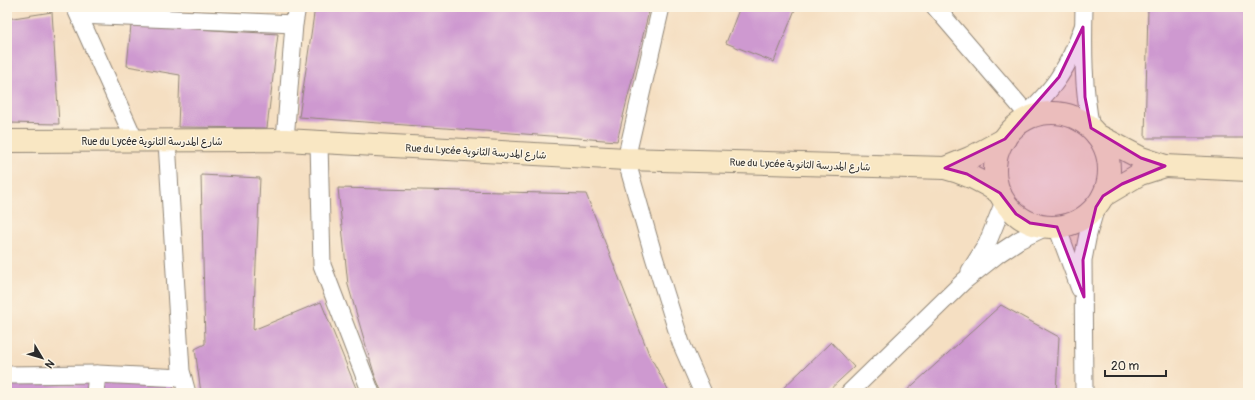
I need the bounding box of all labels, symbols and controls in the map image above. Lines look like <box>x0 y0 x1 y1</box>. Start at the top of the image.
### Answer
street label: Rue du Lycée شارع المدرسة الثانوية <box>81 136 223 149</box>
street label: Rue du Lycée شارع المدرسة الثانوية <box>405 142 547 163</box>
street label: Rue du Lycée شارع المدرسة الثانوية <box>729 157 871 174</box>
north arrow <box>22 338 62 378</box>
scale bar <box>1105 352 1166 378</box>
text: N <box>42 357 57 371</box>
text: 20 m <box>1111 359 1140 374</box>

